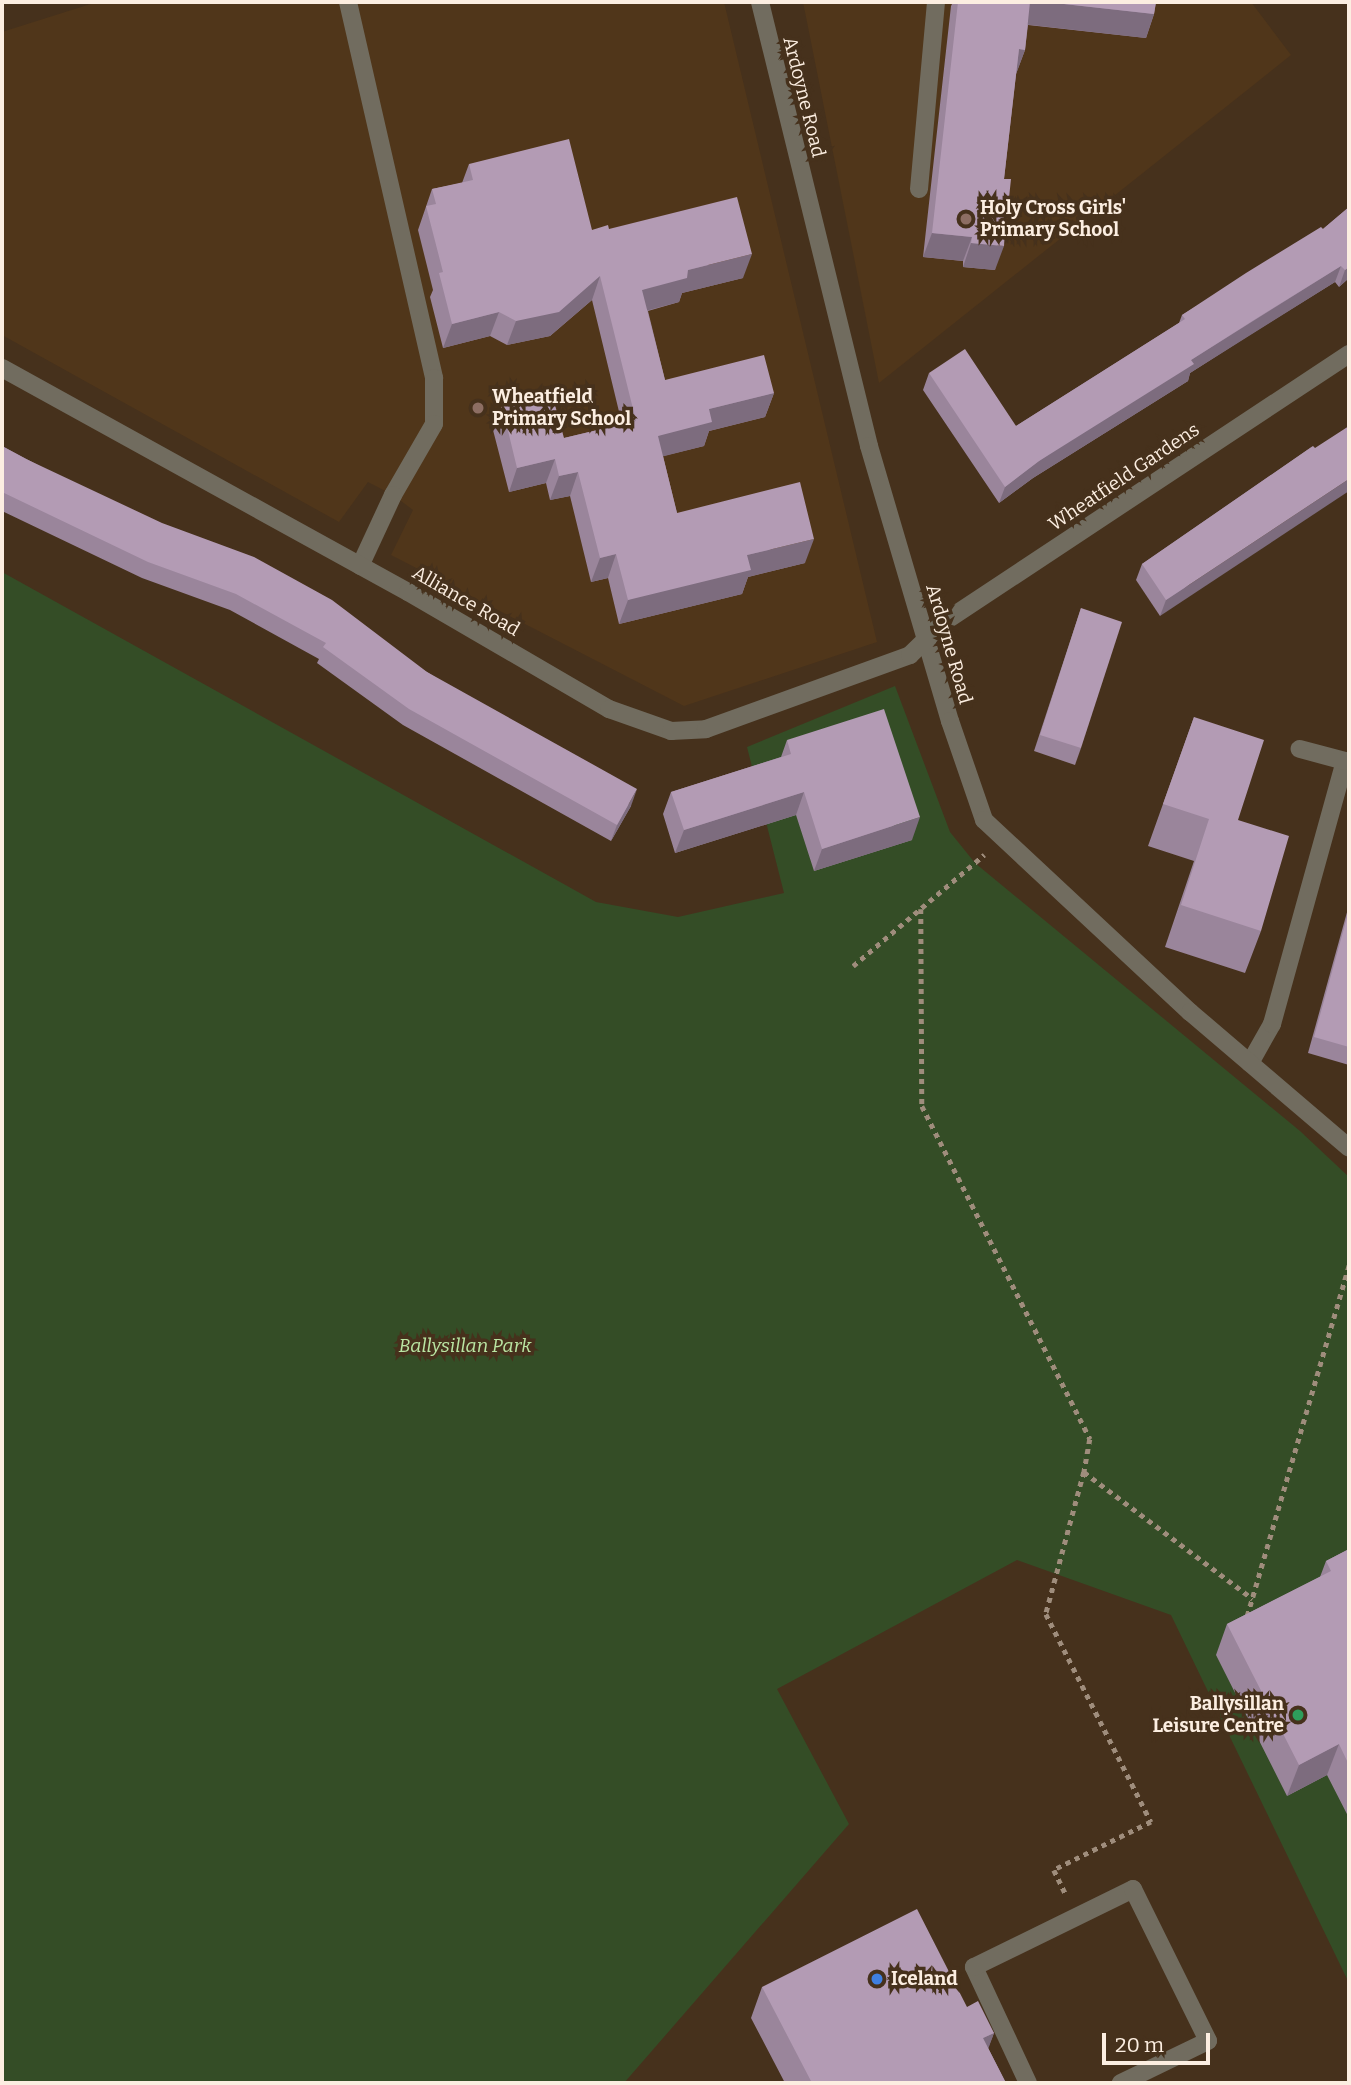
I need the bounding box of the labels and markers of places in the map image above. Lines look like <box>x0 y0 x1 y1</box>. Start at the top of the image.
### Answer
place label: Holy Cross Girls' Primary School <box>980 197 1126 241</box>
marker: Holy Cross Girls' Primary School <box>958 211 974 227</box>
place label: Wheatfield Primary School <box>492 386 631 430</box>
marker: Wheatfield Primary School <box>470 400 486 416</box>
place label: Ballysillan Leisure Centre <box>1152 1693 1284 1737</box>
marker: Ballysillan Leisure Centre <box>1290 1707 1306 1723</box>
place label: Iceland <box>891 1968 958 1990</box>
marker: Iceland <box>869 1971 885 1987</box>

